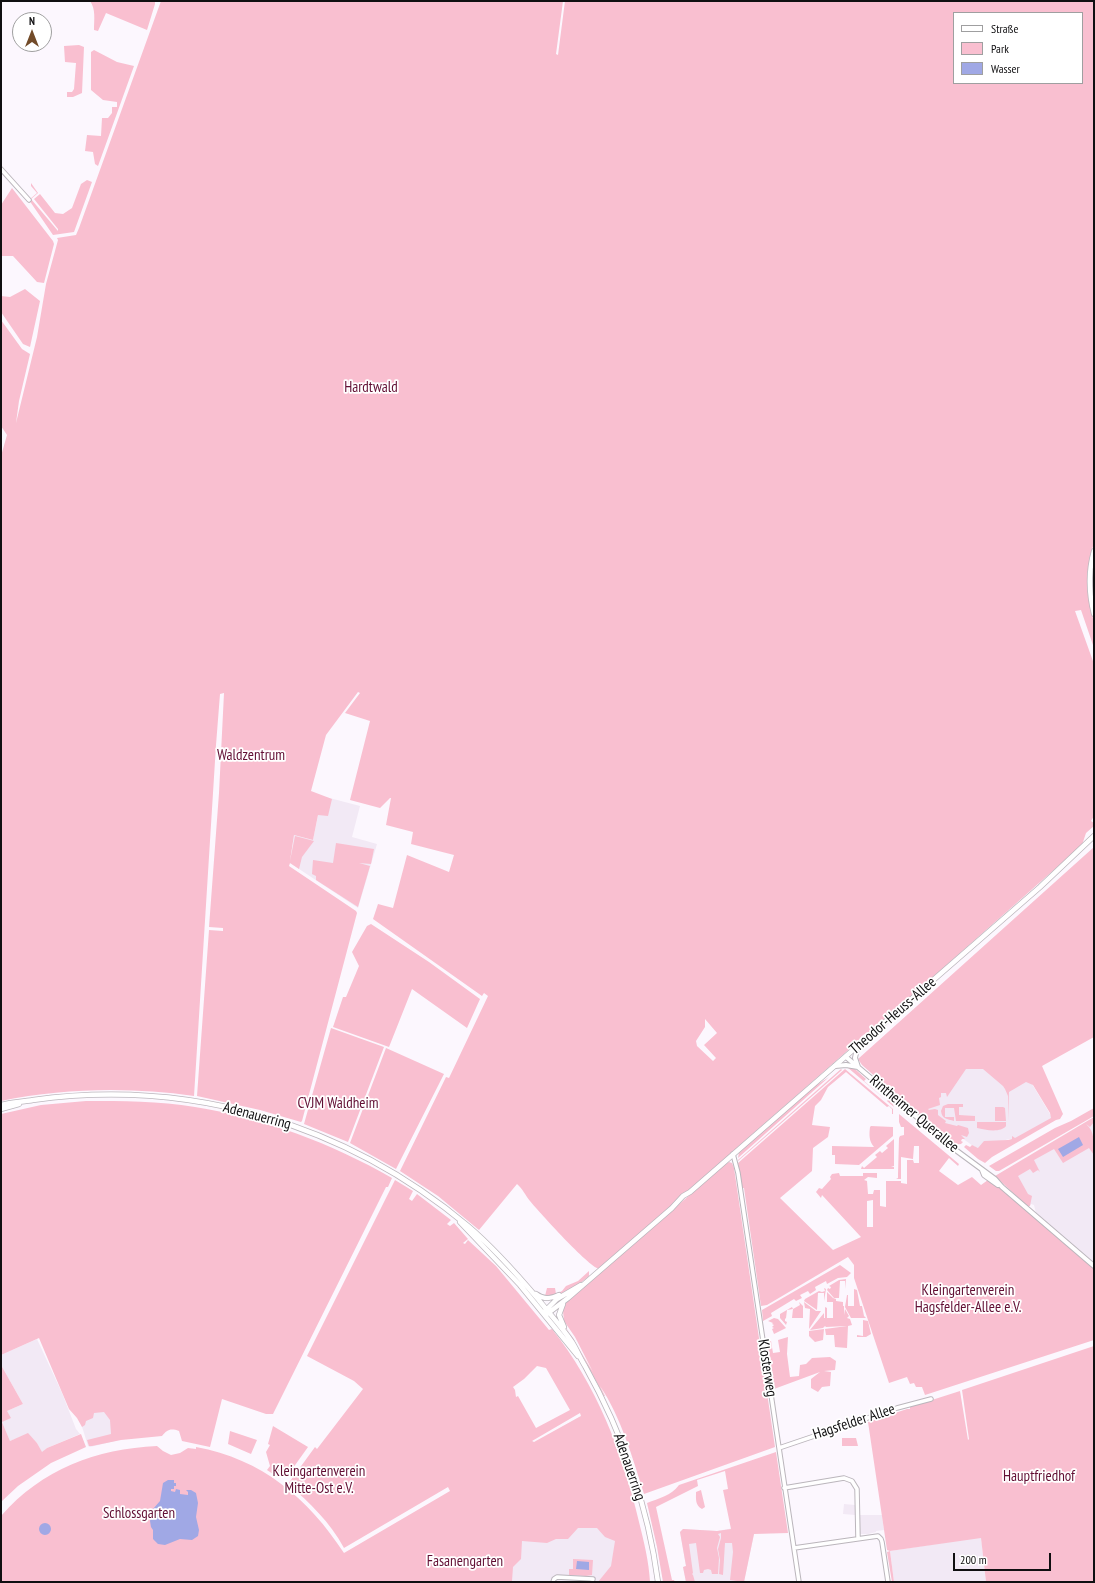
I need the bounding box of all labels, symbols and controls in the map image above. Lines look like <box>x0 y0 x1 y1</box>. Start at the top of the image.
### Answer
north arrow <box>12 12 52 52</box>
legend <box>953 12 1083 84</box>
text: N <box>29 14 35 28</box>
text: Straße <box>991 21 1018 36</box>
text: Park <box>991 41 1009 56</box>
text: Wasser <box>991 61 1020 76</box>
park label: Hardtwald <box>344 379 398 397</box>
park label: Waldzentrum <box>217 747 285 765</box>
street label: Theodor-Heuss-Allee <box>846 974 940 1058</box>
street label: Rintheimer Querallee <box>866 1072 962 1156</box>
park label: CVJM Waldheim <box>297 1095 379 1113</box>
street label: Adenauerring <box>221 1098 293 1134</box>
park label: Kleingartenverein Hagsfelder-Allee e.V. <box>915 1282 1021 1317</box>
street label: Klosterweg <box>754 1338 780 1398</box>
street label: Hagsfelder Allee <box>811 1400 897 1444</box>
street label: Adenauerring <box>609 1431 649 1503</box>
park label: Kleingartenverein Mitte-Ost e.V. <box>273 1463 365 1498</box>
park label: Hauptfriedhof <box>1003 1468 1075 1486</box>
park label: Schlossgarten <box>103 1505 175 1523</box>
scale bar <box>955 1545 1053 1571</box>
text: 200 m <box>960 1552 987 1567</box>
park label: Fasanengarten <box>427 1553 503 1571</box>

